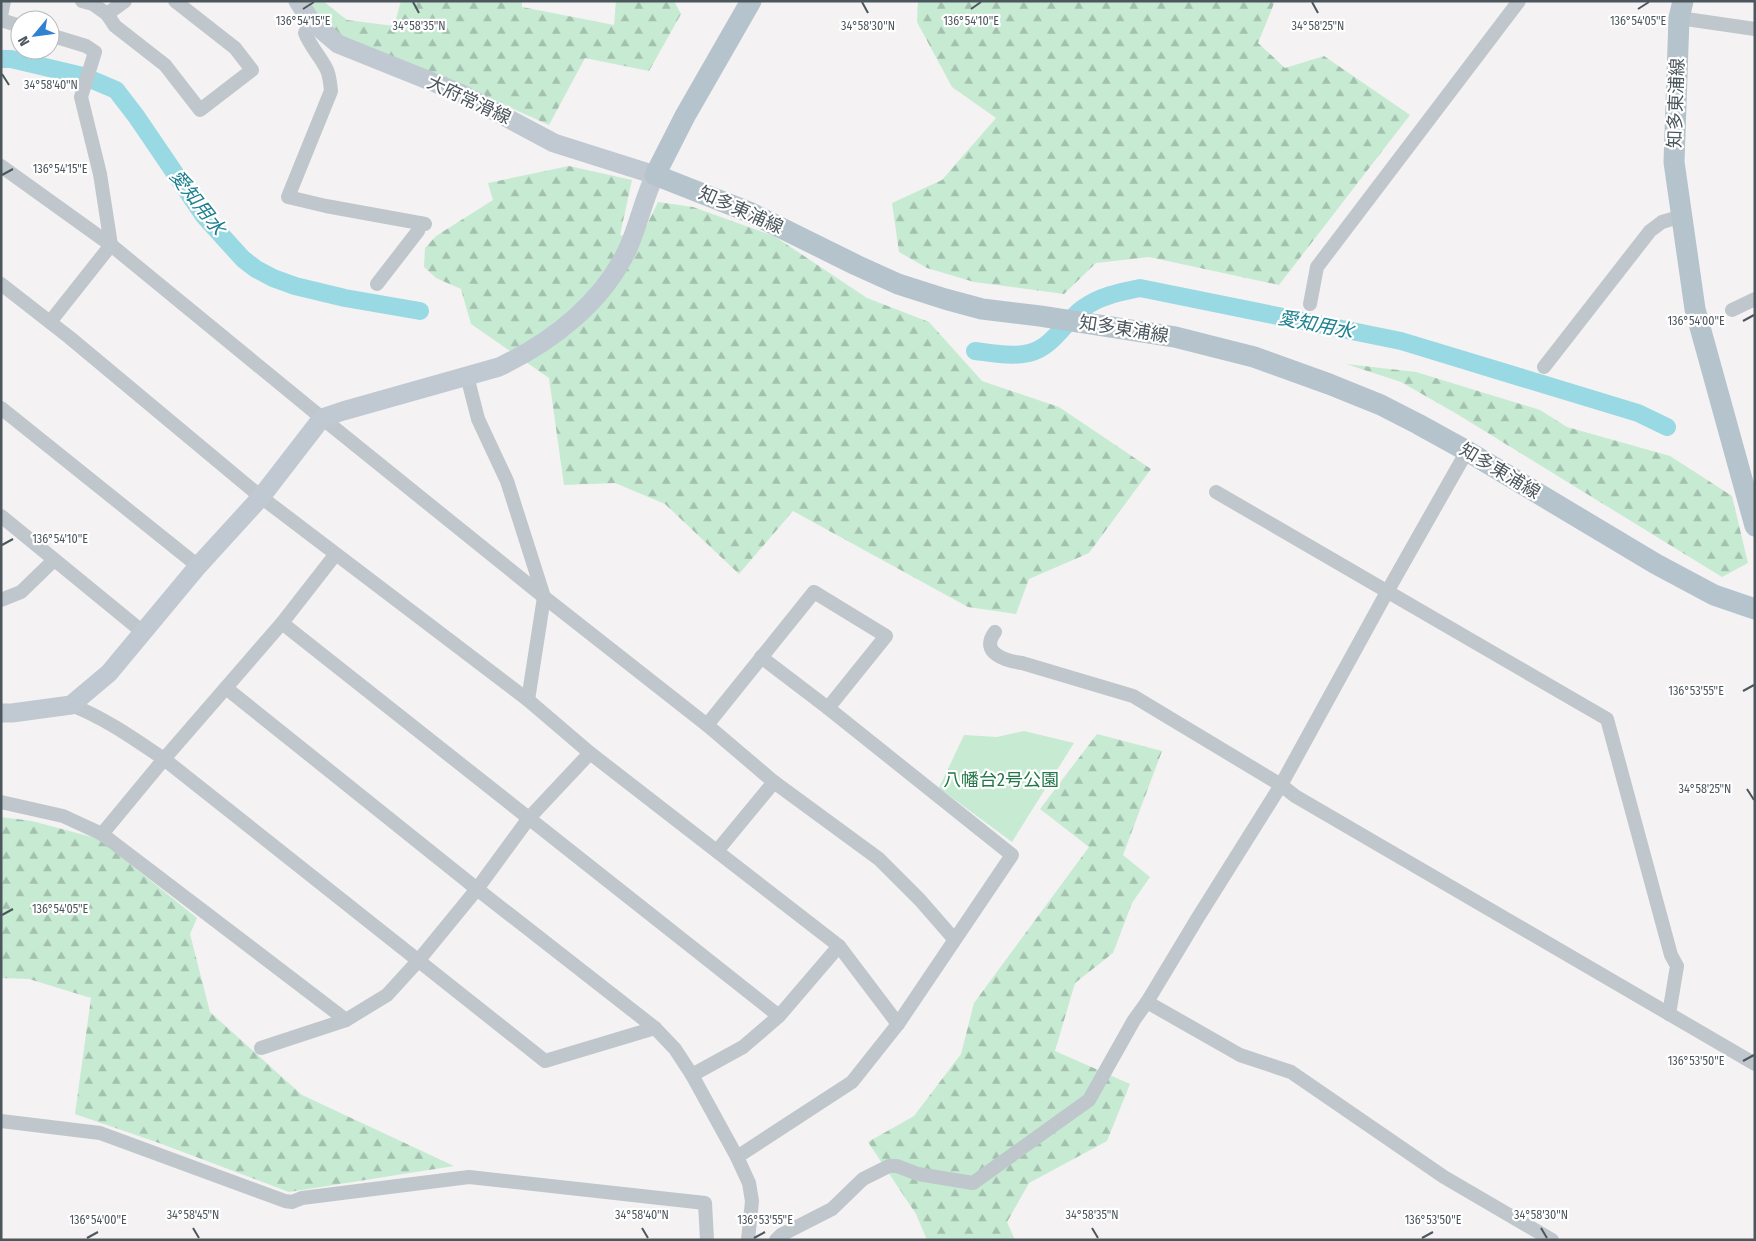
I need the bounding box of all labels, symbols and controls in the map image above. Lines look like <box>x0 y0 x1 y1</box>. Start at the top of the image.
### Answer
north arrow <box>10 10 60 60</box>
text: 136°54'15"E <box>276 14 331 28</box>
text: 136°54'10"E <box>943 14 999 28</box>
text: 136°54'05"E <box>1610 14 1666 28</box>
text: 34°58'35"N <box>393 19 445 33</box>
text: 34°58'30"N <box>841 19 895 33</box>
text: 34°58'25"N <box>1292 19 1344 33</box>
text: N <box>15 33 34 49</box>
street label: 知多東浦線 <box>1663 58 1689 148</box>
street label: 大府常滑線 <box>424 71 514 129</box>
text: 34°58'40"N <box>24 78 78 92</box>
text: 136°54'15"E <box>33 162 88 176</box>
water label: 愛知用水 <box>165 165 231 241</box>
street label: 知多東浦線 <box>695 182 787 238</box>
water label: 愛知用水 <box>1276 306 1357 343</box>
street label: 知多東浦線 <box>1078 311 1170 347</box>
text: 136°54'00"E <box>1667 314 1725 328</box>
street label: 知多東浦線 <box>1456 438 1544 504</box>
text: 136°54'10"E <box>32 532 88 546</box>
text: 136°53'55"E <box>1668 684 1724 698</box>
park label: 八幡台2号公園 <box>943 769 1059 791</box>
text: 34°58'25"N <box>1679 782 1731 796</box>
text: 136°54'05"E <box>32 902 88 916</box>
text: 136°53'50"E <box>1668 1054 1725 1068</box>
text: 34°58'45"N <box>167 1208 219 1222</box>
text: 34°58'40"N <box>615 1208 669 1222</box>
text: 34°58'35"N <box>1066 1208 1118 1222</box>
text: 34°58'30"N <box>1514 1208 1568 1222</box>
text: 136°54'00"E <box>69 1213 127 1227</box>
text: 136°53'55"E <box>737 1213 793 1227</box>
text: 136°53'50"E <box>1405 1213 1462 1227</box>

